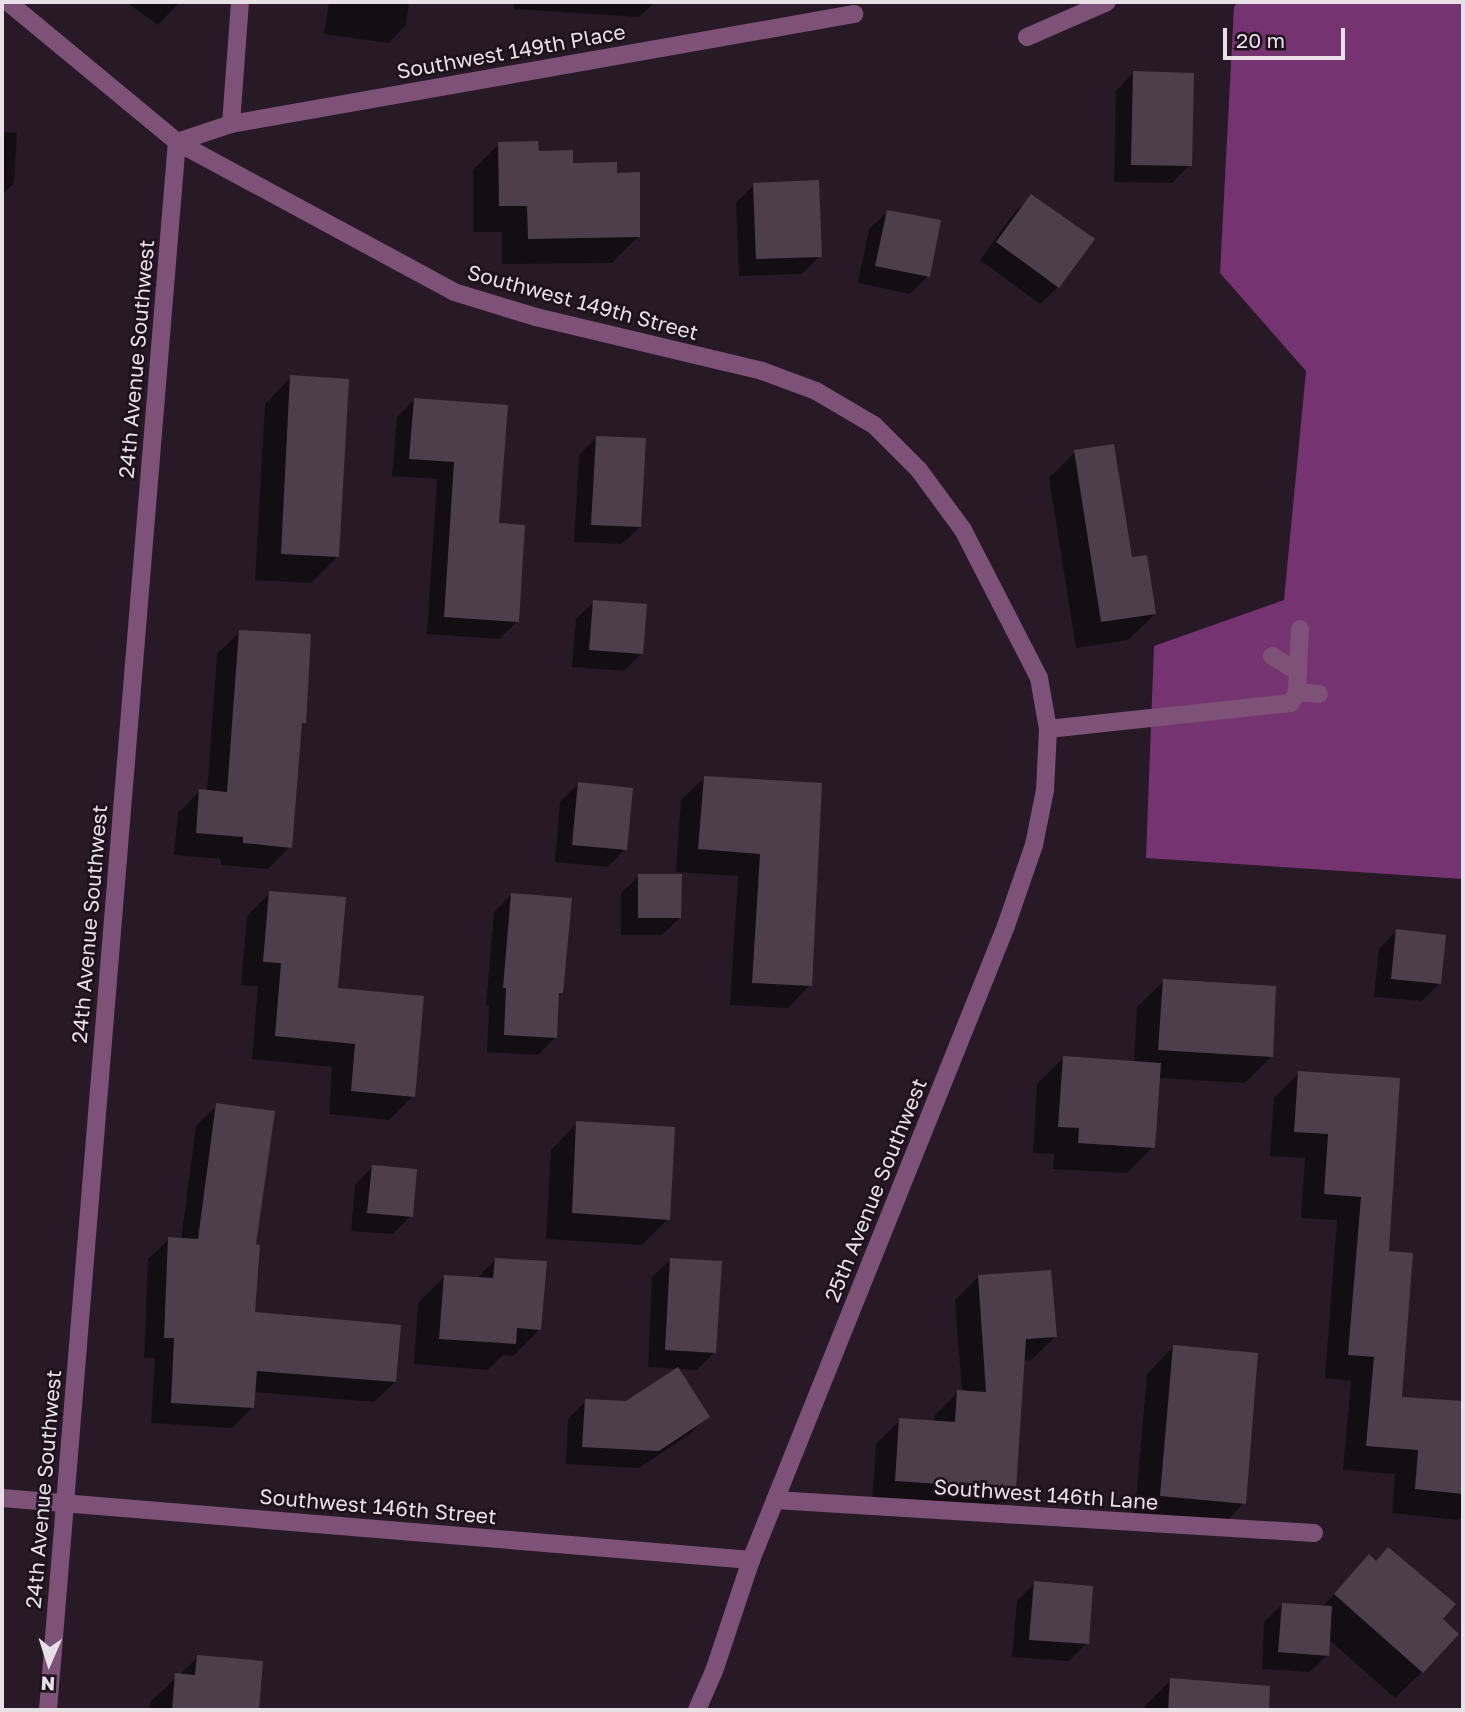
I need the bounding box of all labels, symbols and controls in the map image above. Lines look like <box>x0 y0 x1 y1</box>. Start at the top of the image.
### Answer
scale bar <box>1227 14 1350 58</box>
street label: Southwest 149th Place <box>395 18 627 84</box>
text: 20 m <box>1236 27 1285 53</box>
street label: 24th Avenue Southwest <box>113 239 159 479</box>
street label: Southwest 149th Street <box>465 259 701 345</box>
street label: 24th Avenue Southwest <box>66 804 112 1044</box>
street label: 25th Avenue Southwest <box>819 1075 931 1305</box>
street label: 24th Avenue Southwest <box>20 1369 66 1609</box>
street label: Southwest 146th Lane <box>933 1474 1159 1514</box>
street label: Southwest 146th Street <box>258 1483 498 1529</box>
north arrow <box>14 1628 84 1698</box>
text: N <box>40 1673 56 1696</box>

